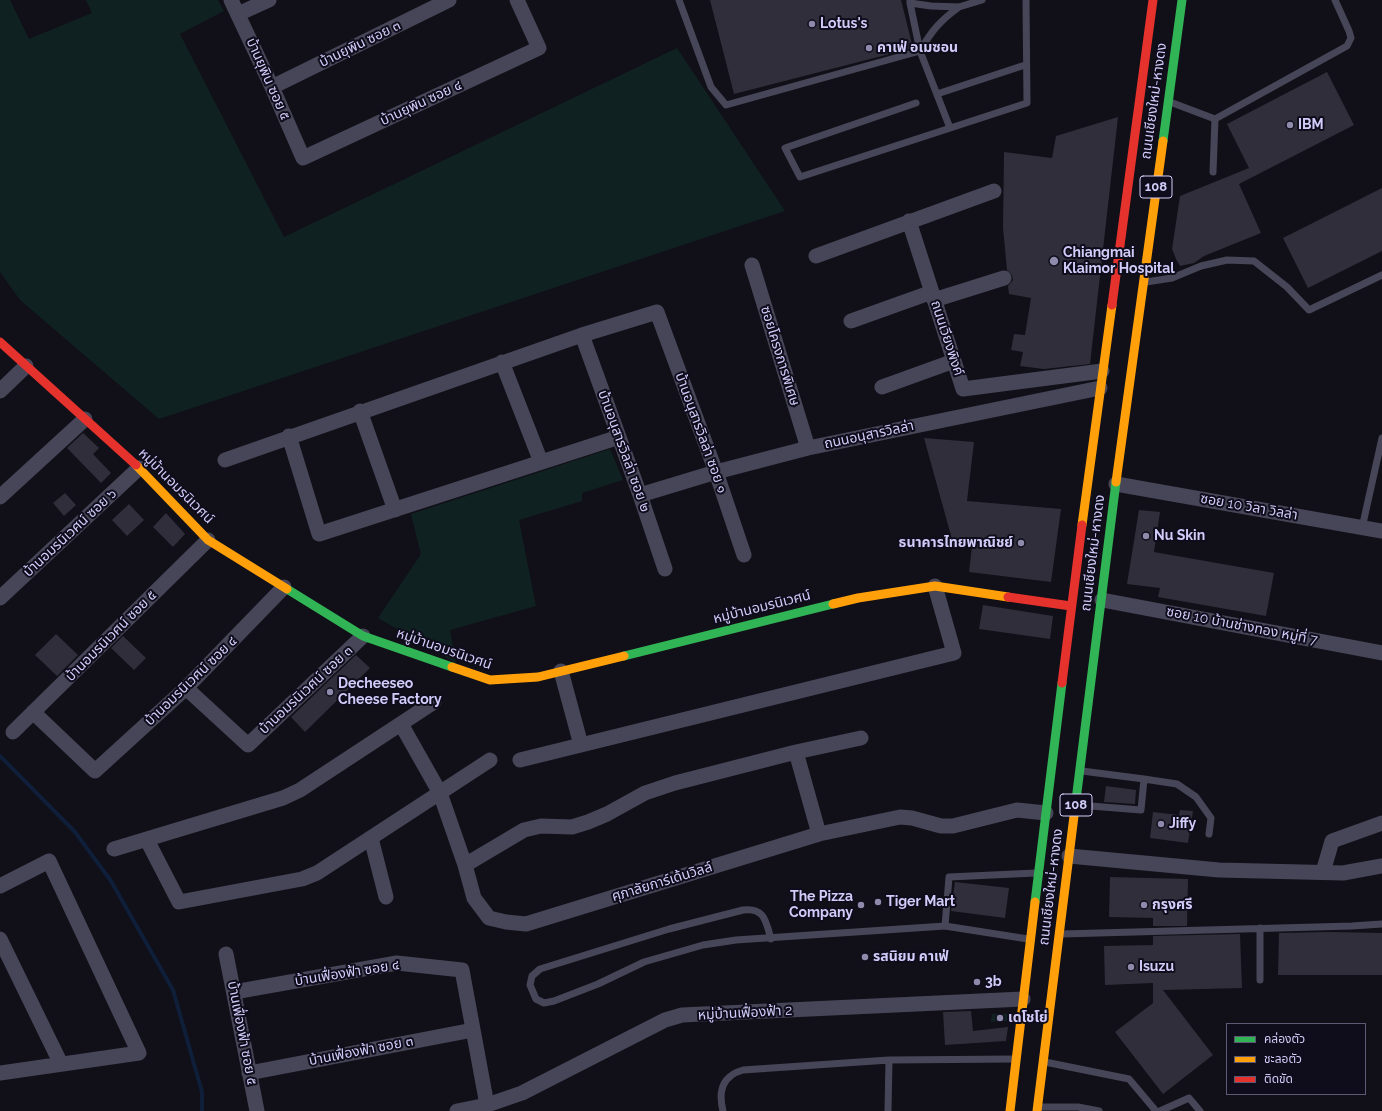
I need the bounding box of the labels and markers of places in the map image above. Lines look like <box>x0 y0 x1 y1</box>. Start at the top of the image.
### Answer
place label: Lotus's <box>820 16 867 32</box>
marker: Lotus's <box>807 19 817 29</box>
place label: คาเฟ่ อเมซอน <box>877 40 958 56</box>
marker: คาเฟ่ อเมซอน <box>864 43 874 53</box>
place label: IBM <box>1298 117 1324 133</box>
marker: IBM <box>1285 120 1295 130</box>
place label: Chiangmai Klaimor Hospital <box>1063 245 1175 278</box>
marker: Chiangmai Klaimor Hospital <box>1048 255 1060 267</box>
place label: Nu Skin <box>1154 528 1205 544</box>
marker: Nu Skin <box>1141 531 1151 541</box>
place label: ธนาคารไทยพาณิชย์ <box>899 535 1013 551</box>
marker: ธนาคารไทยพาณิชย์ <box>1016 538 1026 548</box>
place label: Decheeseo Cheese Factory <box>338 676 442 708</box>
marker: Decheeseo Cheese Factory <box>325 687 335 697</box>
place label: Jiffy <box>1169 816 1196 832</box>
marker: Jiffy <box>1156 819 1166 829</box>
place label: The Pizza Company <box>789 889 853 922</box>
place label: Tiger Mart <box>886 894 955 910</box>
marker: Tiger Mart <box>873 897 883 907</box>
place label: กรุงศรี <box>1152 897 1192 913</box>
marker: The Pizza Company <box>856 900 866 910</box>
marker: กรุงศรี <box>1139 900 1149 910</box>
place label: รสนิยม คาเฟ่ <box>873 949 949 965</box>
marker: รสนิยม คาเฟ่ <box>860 952 870 962</box>
place label: Isuzu <box>1139 959 1174 975</box>
marker: Isuzu <box>1126 962 1136 972</box>
place label: 3b <box>985 974 1002 990</box>
marker: 3b <box>972 977 982 987</box>
place label: เดโชโย่ <box>1008 1010 1048 1026</box>
marker: เดโชโย่ <box>995 1013 1005 1023</box>

